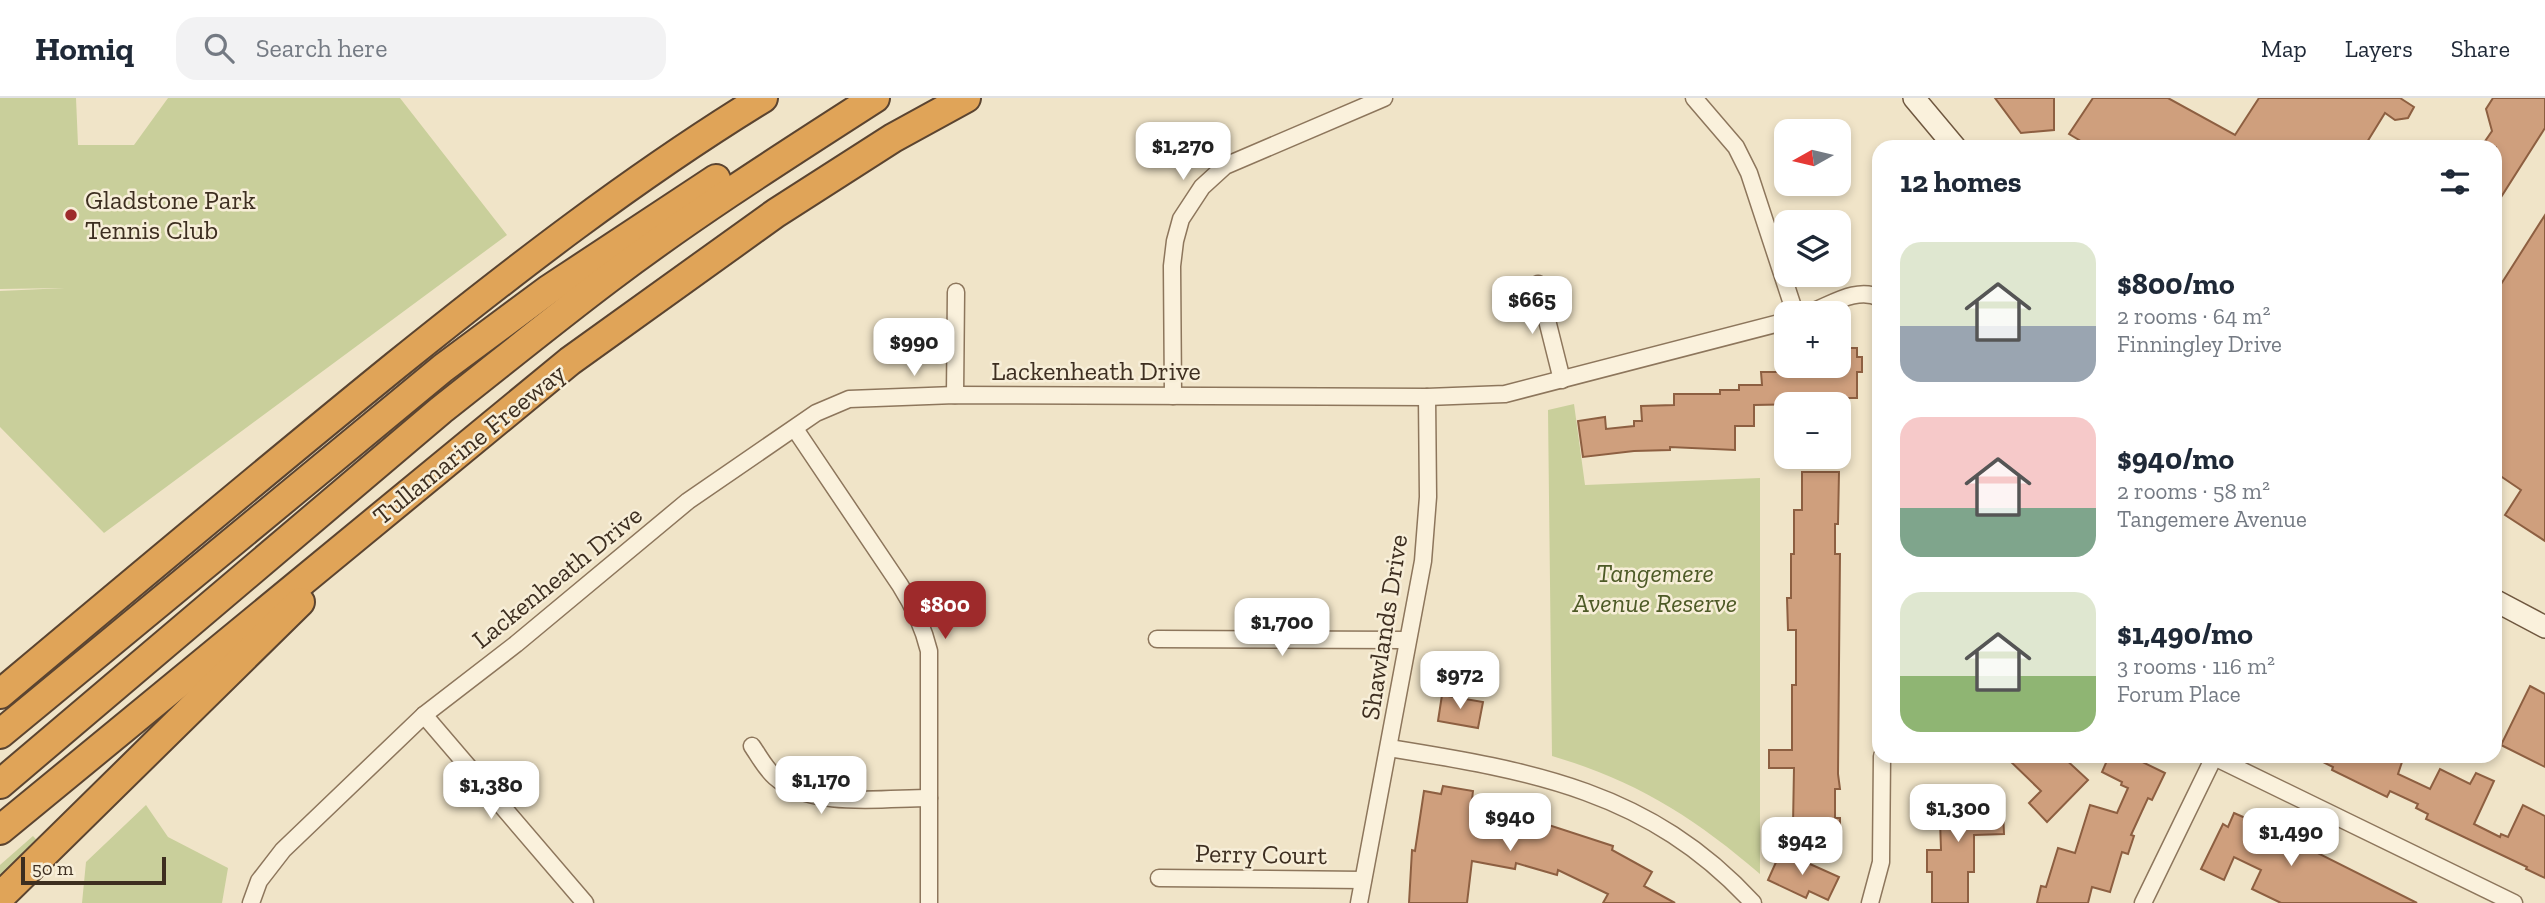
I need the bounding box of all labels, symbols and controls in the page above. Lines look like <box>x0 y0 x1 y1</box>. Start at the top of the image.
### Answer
search box <box>176 17 666 80</box>
text: Homiq <box>35 29 134 68</box>
icon: search <box>200 29 238 67</box>
text: Search here <box>256 32 387 64</box>
text: Map <box>2261 34 2307 63</box>
text: Layers <box>2345 34 2413 63</box>
text: Share <box>2451 34 2510 63</box>
north arrow <box>1774 119 1852 196</box>
map controls <box>1774 119 1851 469</box>
pin: $1,270 <box>1126 122 1240 182</box>
text: $1,270 <box>1152 131 1214 159</box>
icon: filters <box>2436 163 2474 201</box>
text: 12 homes <box>1900 164 2022 200</box>
place label: Gladstone Park Tennis Club <box>85 184 256 246</box>
marker: Gladstone Park Tennis Club <box>63 207 79 223</box>
button: layers <box>1774 210 1851 287</box>
text: $800/mo <box>2117 266 2235 302</box>
icon: home <box>1956 270 2040 354</box>
pin: $665 <box>1491 276 1573 336</box>
text: $665 <box>1508 285 1556 313</box>
button: + <box>1774 301 1851 378</box>
text: 2 rooms · 64 m² <box>2117 302 2270 330</box>
pin: $990 <box>873 318 955 378</box>
text: $990 <box>889 327 939 355</box>
text: Finningley Drive <box>2117 330 2282 358</box>
street label: Lackenheath Drive <box>991 355 1201 387</box>
street label: Tullamarine Freeway <box>366 356 572 531</box>
button: − <box>1774 392 1851 469</box>
text: $940/mo <box>2117 441 2234 477</box>
icon: home <box>1956 445 2040 529</box>
text: 2 rooms · 58 m² <box>2117 477 2270 505</box>
street label: Lackenheath Drive <box>466 499 648 655</box>
text: Tangemere Avenue <box>2117 505 2307 533</box>
street label: Shawlands Drive <box>1354 532 1414 722</box>
park label: Tangemere Avenue Reserve <box>1572 557 1737 619</box>
pin: $800 <box>904 582 986 641</box>
text: $800 <box>920 590 970 618</box>
pin: $1,700 <box>1225 598 1339 658</box>
text: $1,700 <box>1251 607 1313 635</box>
text: $1,490/mo <box>2117 616 2253 652</box>
icon: home <box>1956 620 2040 704</box>
pin: $972 <box>1419 652 1501 711</box>
text: 3 rooms · 116 m² <box>2117 652 2275 680</box>
text: $972 <box>1436 660 1484 688</box>
text: Forum Place <box>2117 680 2241 708</box>
pin: $1,170 <box>764 756 878 816</box>
pin: $1,380 <box>434 762 548 821</box>
text: $1,170 <box>791 765 851 793</box>
text: $1,380 <box>459 770 523 798</box>
pin: $1,300 <box>1901 784 2015 844</box>
text: $1,300 <box>1926 793 1990 821</box>
pin: $940 <box>1469 794 1551 853</box>
text: $940 <box>1485 802 1535 830</box>
pin: $1,490 <box>2234 808 2348 868</box>
text: $1,490 <box>2259 817 2323 845</box>
pin: $942 <box>1761 818 1843 877</box>
text: $942 <box>1777 826 1827 854</box>
street label: Perry Court <box>1195 837 1328 871</box>
scale bar <box>21 854 166 886</box>
text: 50 m <box>32 857 73 880</box>

